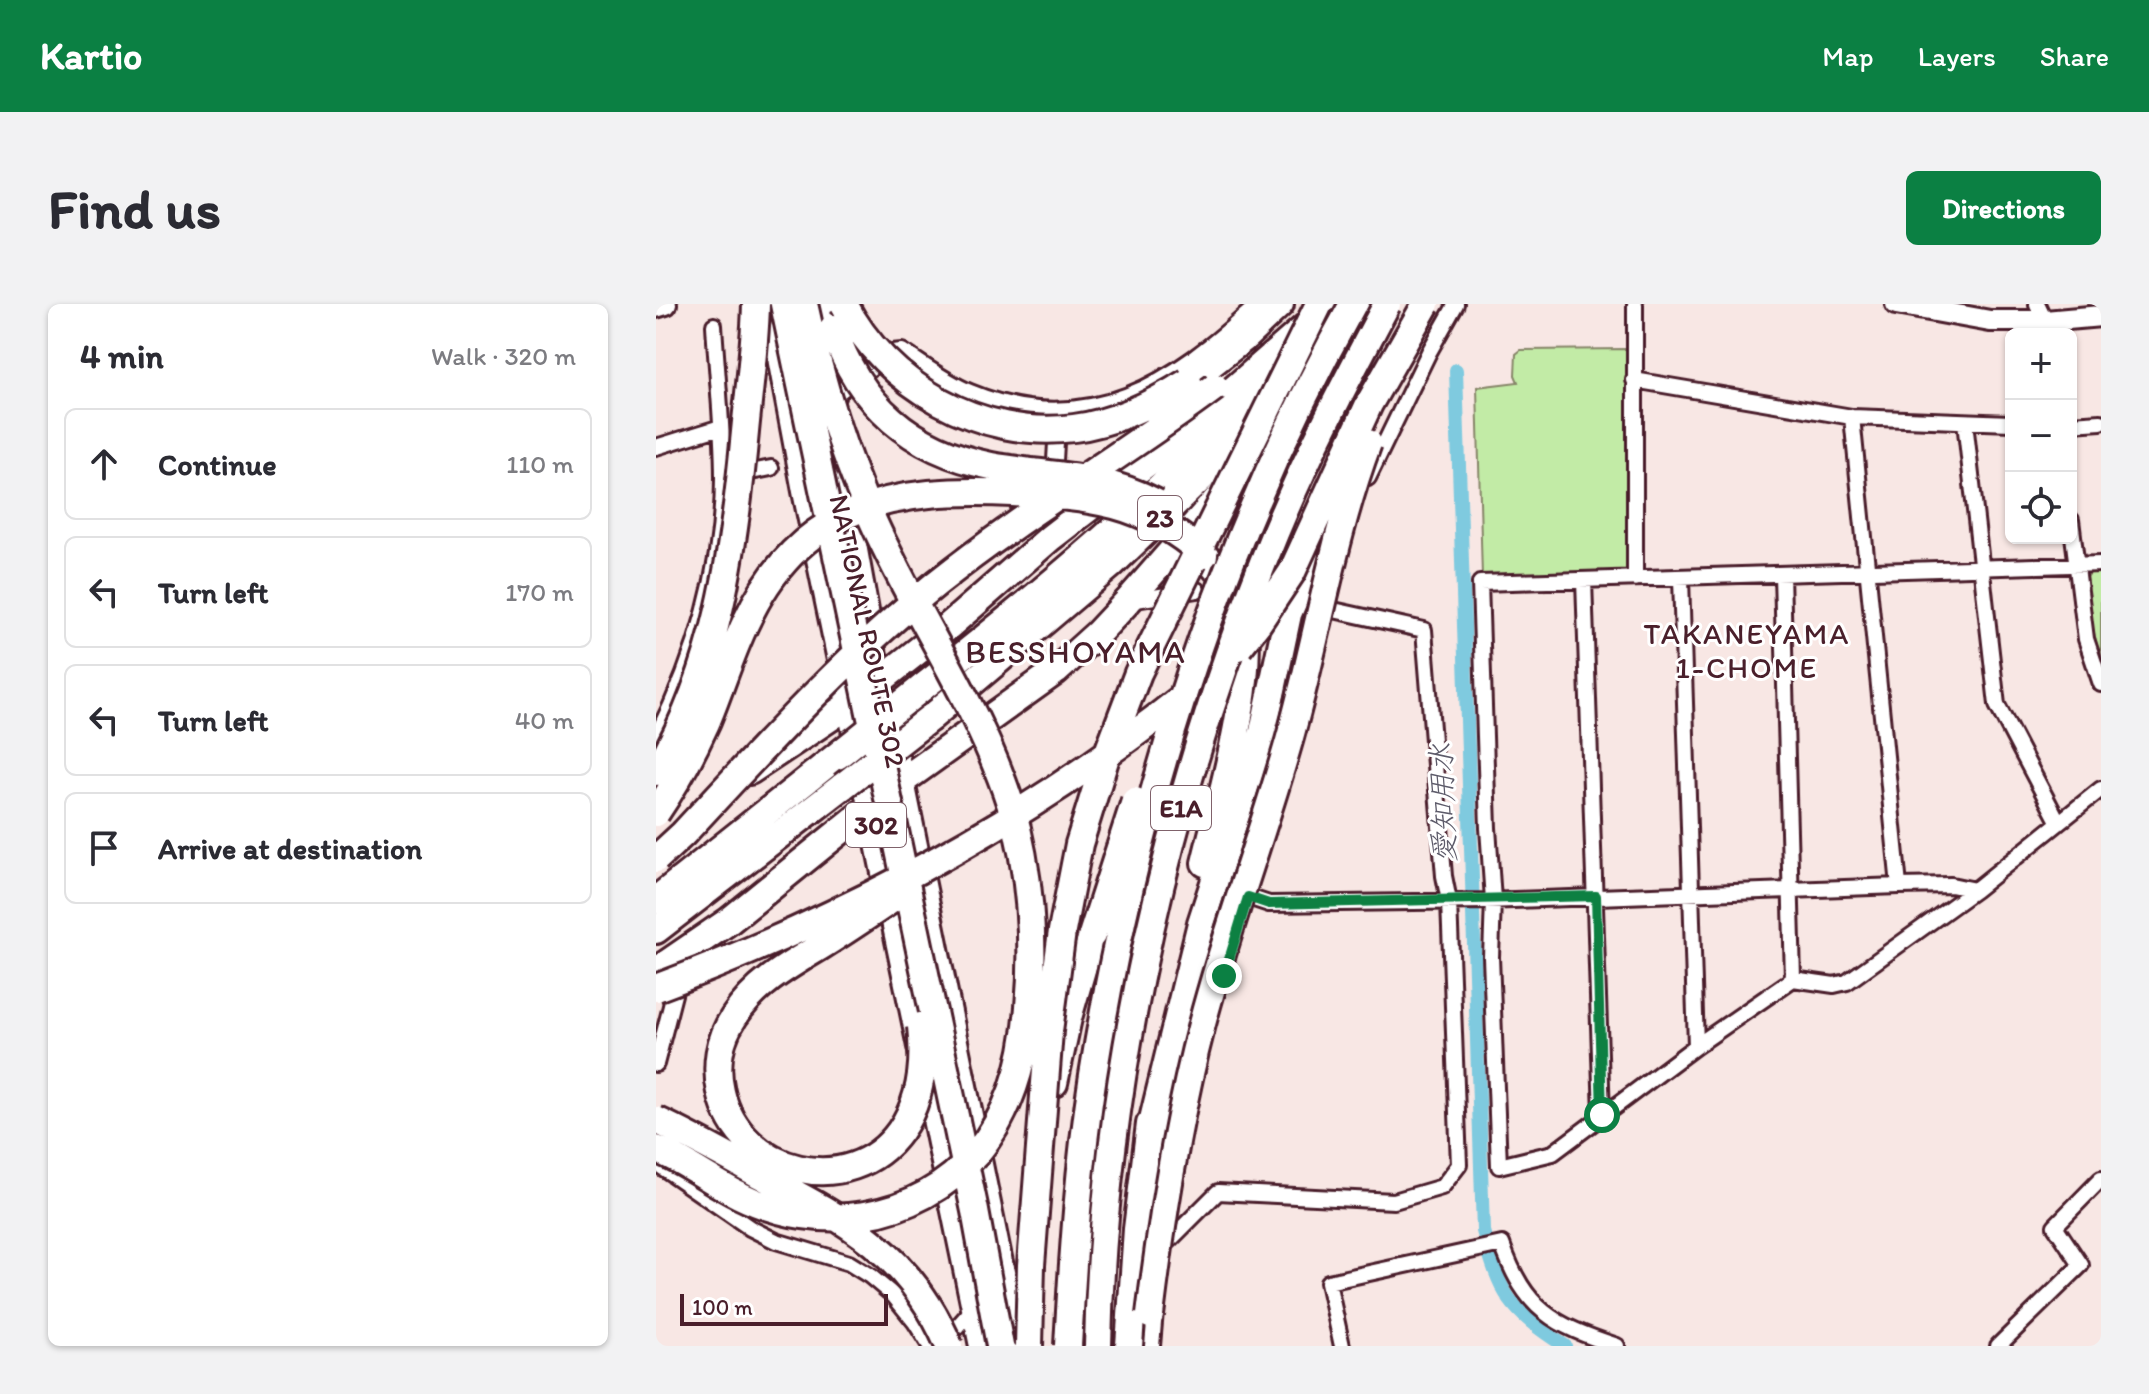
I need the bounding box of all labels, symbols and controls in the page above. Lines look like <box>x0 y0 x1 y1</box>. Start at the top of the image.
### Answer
text: Kartio <box>40 33 142 79</box>
text: Map <box>1822 39 1874 73</box>
text: Layers <box>1918 39 1996 73</box>
text: Share <box>2040 39 2109 73</box>
button: Directions <box>1906 171 2101 245</box>
text: Find us <box>48 175 221 242</box>
map controls <box>2005 328 2077 544</box>
button: + <box>2005 328 2077 400</box>
text: 4 min <box>80 336 164 377</box>
text: Walk · 320 m <box>431 340 576 372</box>
button: − <box>2005 400 2077 472</box>
icon: ahead <box>82 442 126 486</box>
text: Continue <box>158 446 277 483</box>
text: 110 m <box>506 448 574 480</box>
button: locate <box>2005 472 2077 544</box>
street label: NATIONAL ROUTE 302 <box>822 491 914 771</box>
road number: 23 <box>1138 496 1182 540</box>
icon: left <box>82 570 126 614</box>
text: Turn left <box>158 574 269 611</box>
text: 170 m <box>505 576 574 608</box>
district label: TAKANEYAMA 1-CHOME <box>1644 615 1850 686</box>
district label: BESSHOYAMA <box>965 633 1187 671</box>
icon: left <box>82 698 126 742</box>
text: Turn left <box>158 702 269 739</box>
text: 40 m <box>515 704 574 736</box>
water label: 愛知用水 <box>1422 742 1463 864</box>
road number: E1A <box>1151 786 1211 830</box>
road number: 302 <box>846 803 906 847</box>
icon: arrive <box>82 826 126 870</box>
text: Arrive at destination <box>158 830 422 867</box>
route end <box>1206 958 1242 994</box>
route start <box>1584 1097 1620 1133</box>
scale bar <box>680 1290 888 1326</box>
text: 100 m <box>692 1294 753 1321</box>

